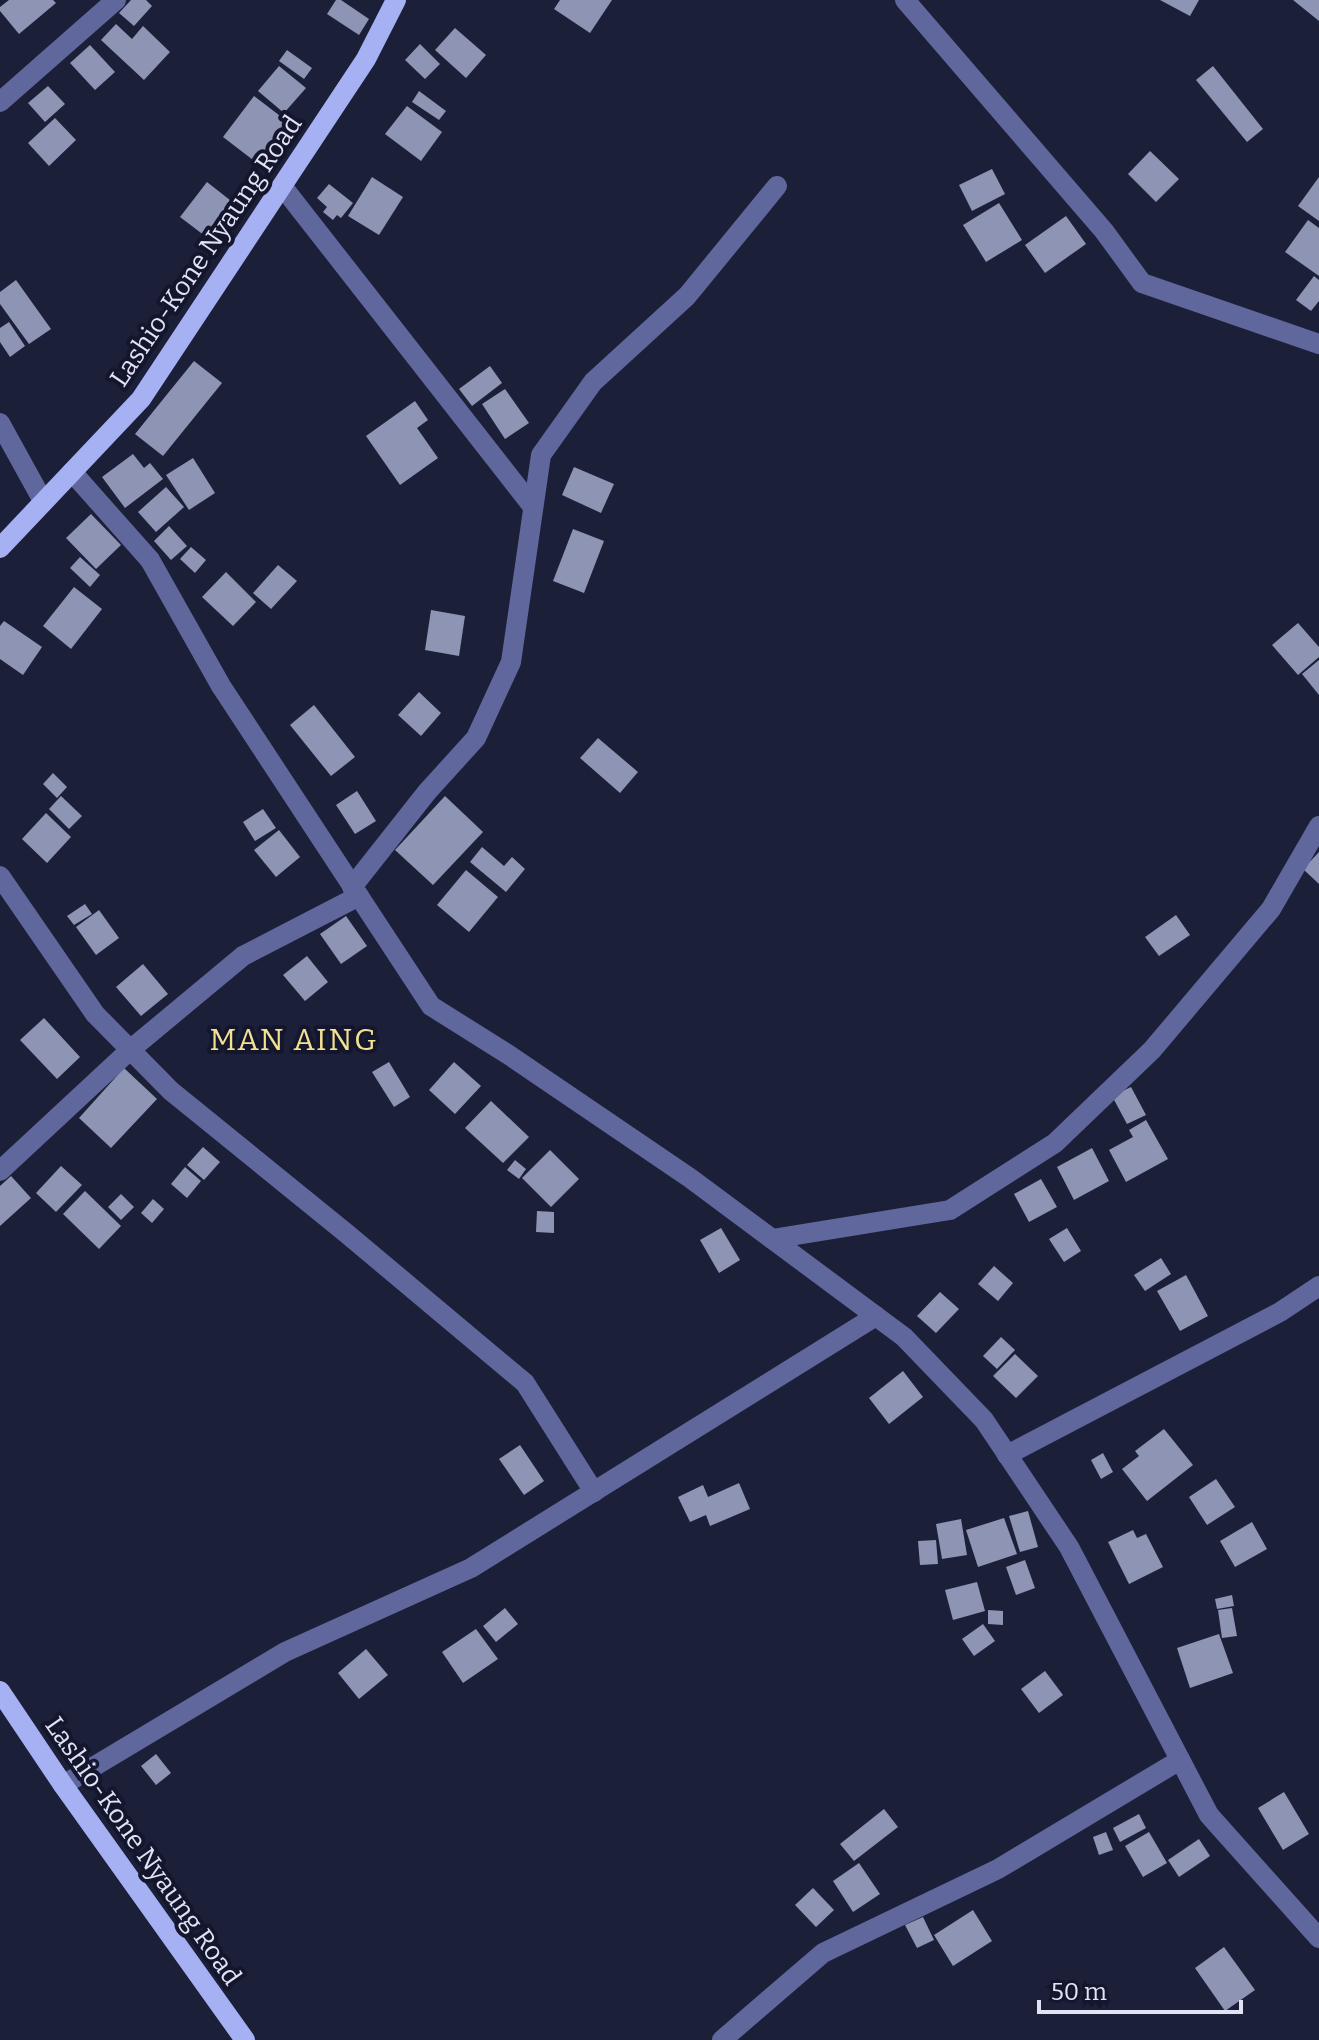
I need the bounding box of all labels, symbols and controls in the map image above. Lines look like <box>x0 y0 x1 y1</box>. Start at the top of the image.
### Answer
street label: Lashio-Kone Nyaung Road <box>104 110 308 392</box>
district label: MAN AING <box>210 1022 378 1058</box>
street label: Lashio-Kone Nyaung Road <box>38 1711 248 1991</box>
scale bar <box>1039 1964 1241 2014</box>
text: 50 m <box>1051 1978 1107 2006</box>

